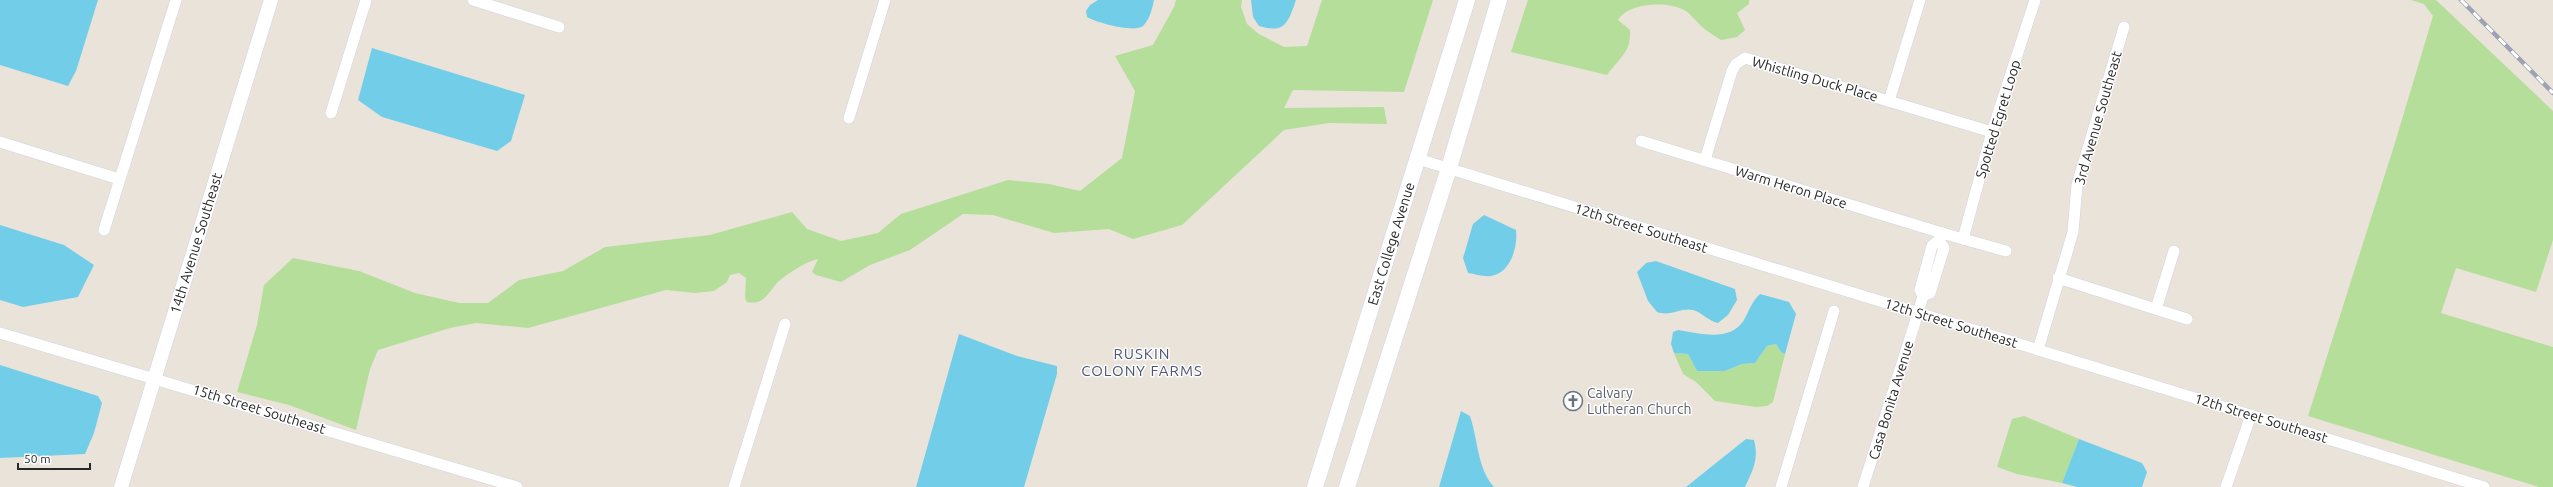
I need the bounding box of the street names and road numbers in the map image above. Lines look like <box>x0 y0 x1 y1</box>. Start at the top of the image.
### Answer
street label: 3rd Avenue Southeast <box>2071 49 2125 187</box>
street label: Whistling Duck Place <box>1750 53 1880 105</box>
street label: Spotted Egret Loop <box>1972 58 2024 180</box>
street label: Warm Heron Place <box>1733 162 1849 212</box>
street label: 14th Avenue Southeast <box>167 170 225 316</box>
street label: East College Avenue <box>1364 180 1418 307</box>
street label: 12th Street Southeast <box>1573 200 1710 256</box>
street label: 12th Street Southeast <box>1883 295 2020 351</box>
street label: Casa Bonita Avenue <box>1865 338 1917 462</box>
street label: 15th Street Southeast <box>191 381 328 437</box>
street label: 12th Street Southeast <box>2193 390 2330 446</box>

